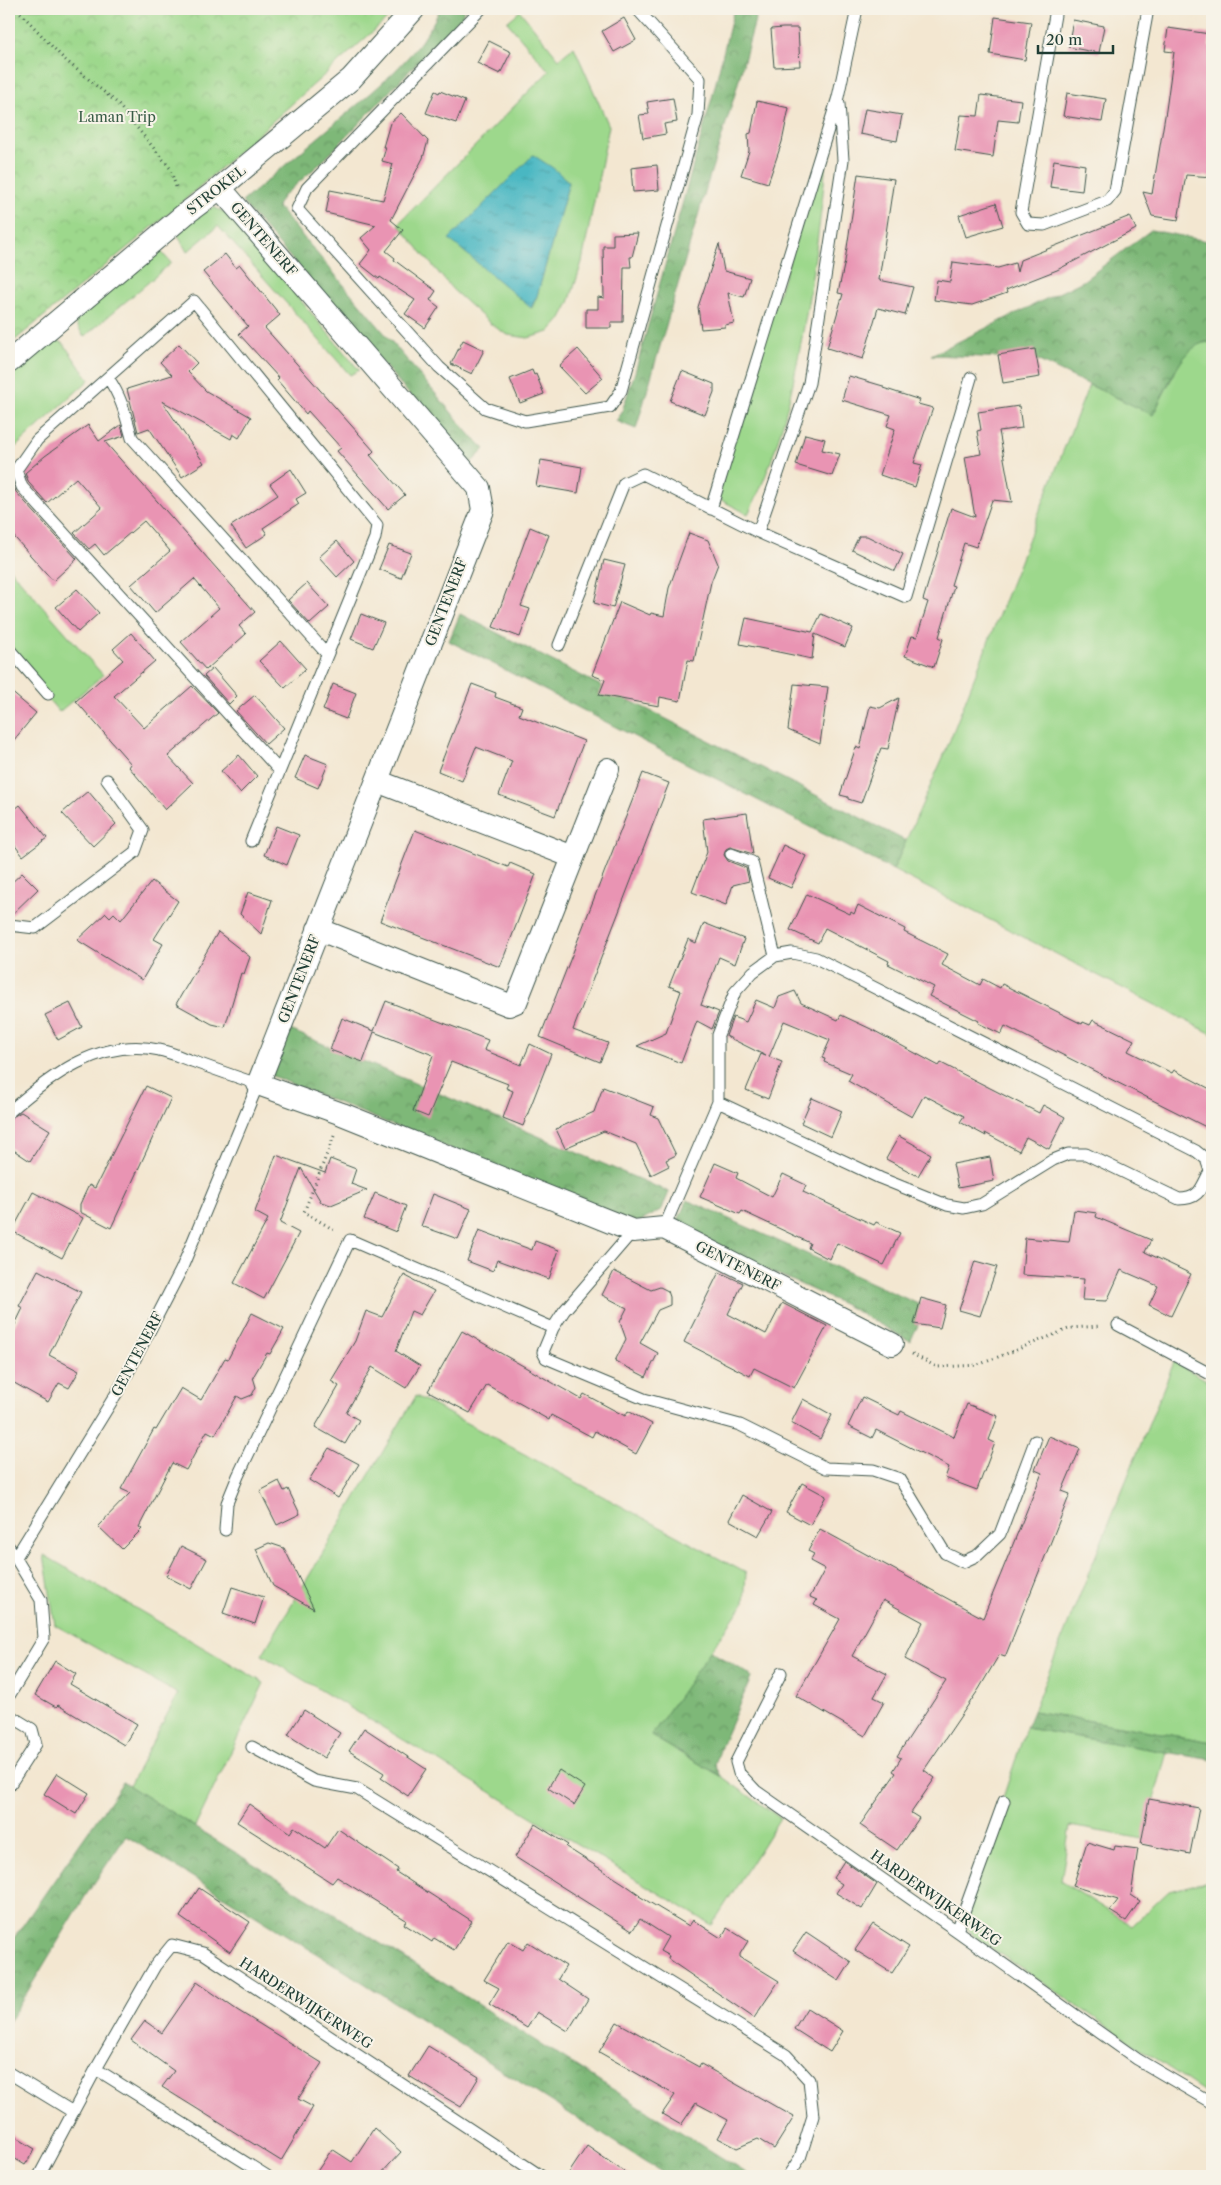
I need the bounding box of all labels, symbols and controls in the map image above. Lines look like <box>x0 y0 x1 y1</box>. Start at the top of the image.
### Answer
scale bar <box>1038 22 1114 54</box>
text: 20 m <box>1046 30 1082 49</box>
park label: Laman Trip <box>78 108 156 126</box>
street label: STROKEL <box>183 161 249 219</box>
street label: GENTENERF <box>227 198 301 280</box>
street label: GENTENERF <box>421 555 471 649</box>
street label: GENTENERF <box>274 932 324 1026</box>
street label: GENTENERF <box>692 1237 784 1295</box>
street label: GENTENERF <box>107 1309 167 1399</box>
street label: HARDERWIJKERWEG <box>867 1846 1005 1950</box>
street label: HARDERWIJKERWEG <box>236 1953 376 2053</box>

